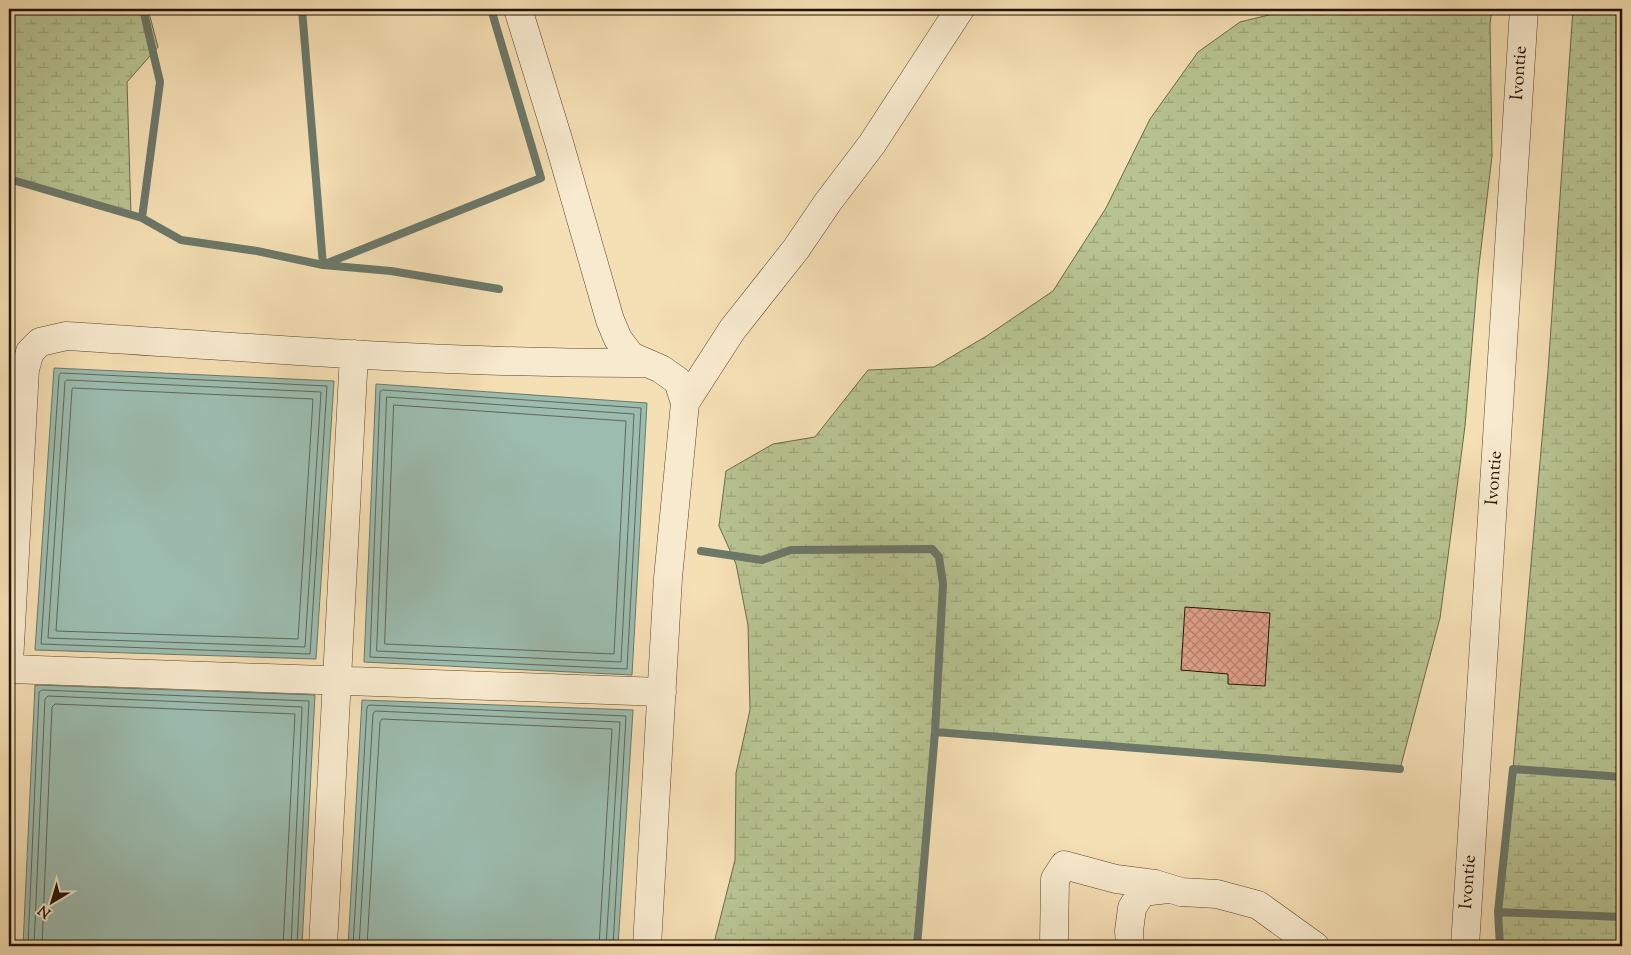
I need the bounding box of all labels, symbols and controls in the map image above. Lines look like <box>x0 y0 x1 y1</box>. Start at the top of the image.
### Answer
street label: Ivontie <box>1505 45 1535 101</box>
street label: Ivontie <box>1480 450 1510 506</box>
street label: Ivontie <box>1454 854 1484 910</box>
north arrow <box>28 878 78 928</box>
text: N <box>35 899 56 922</box>

